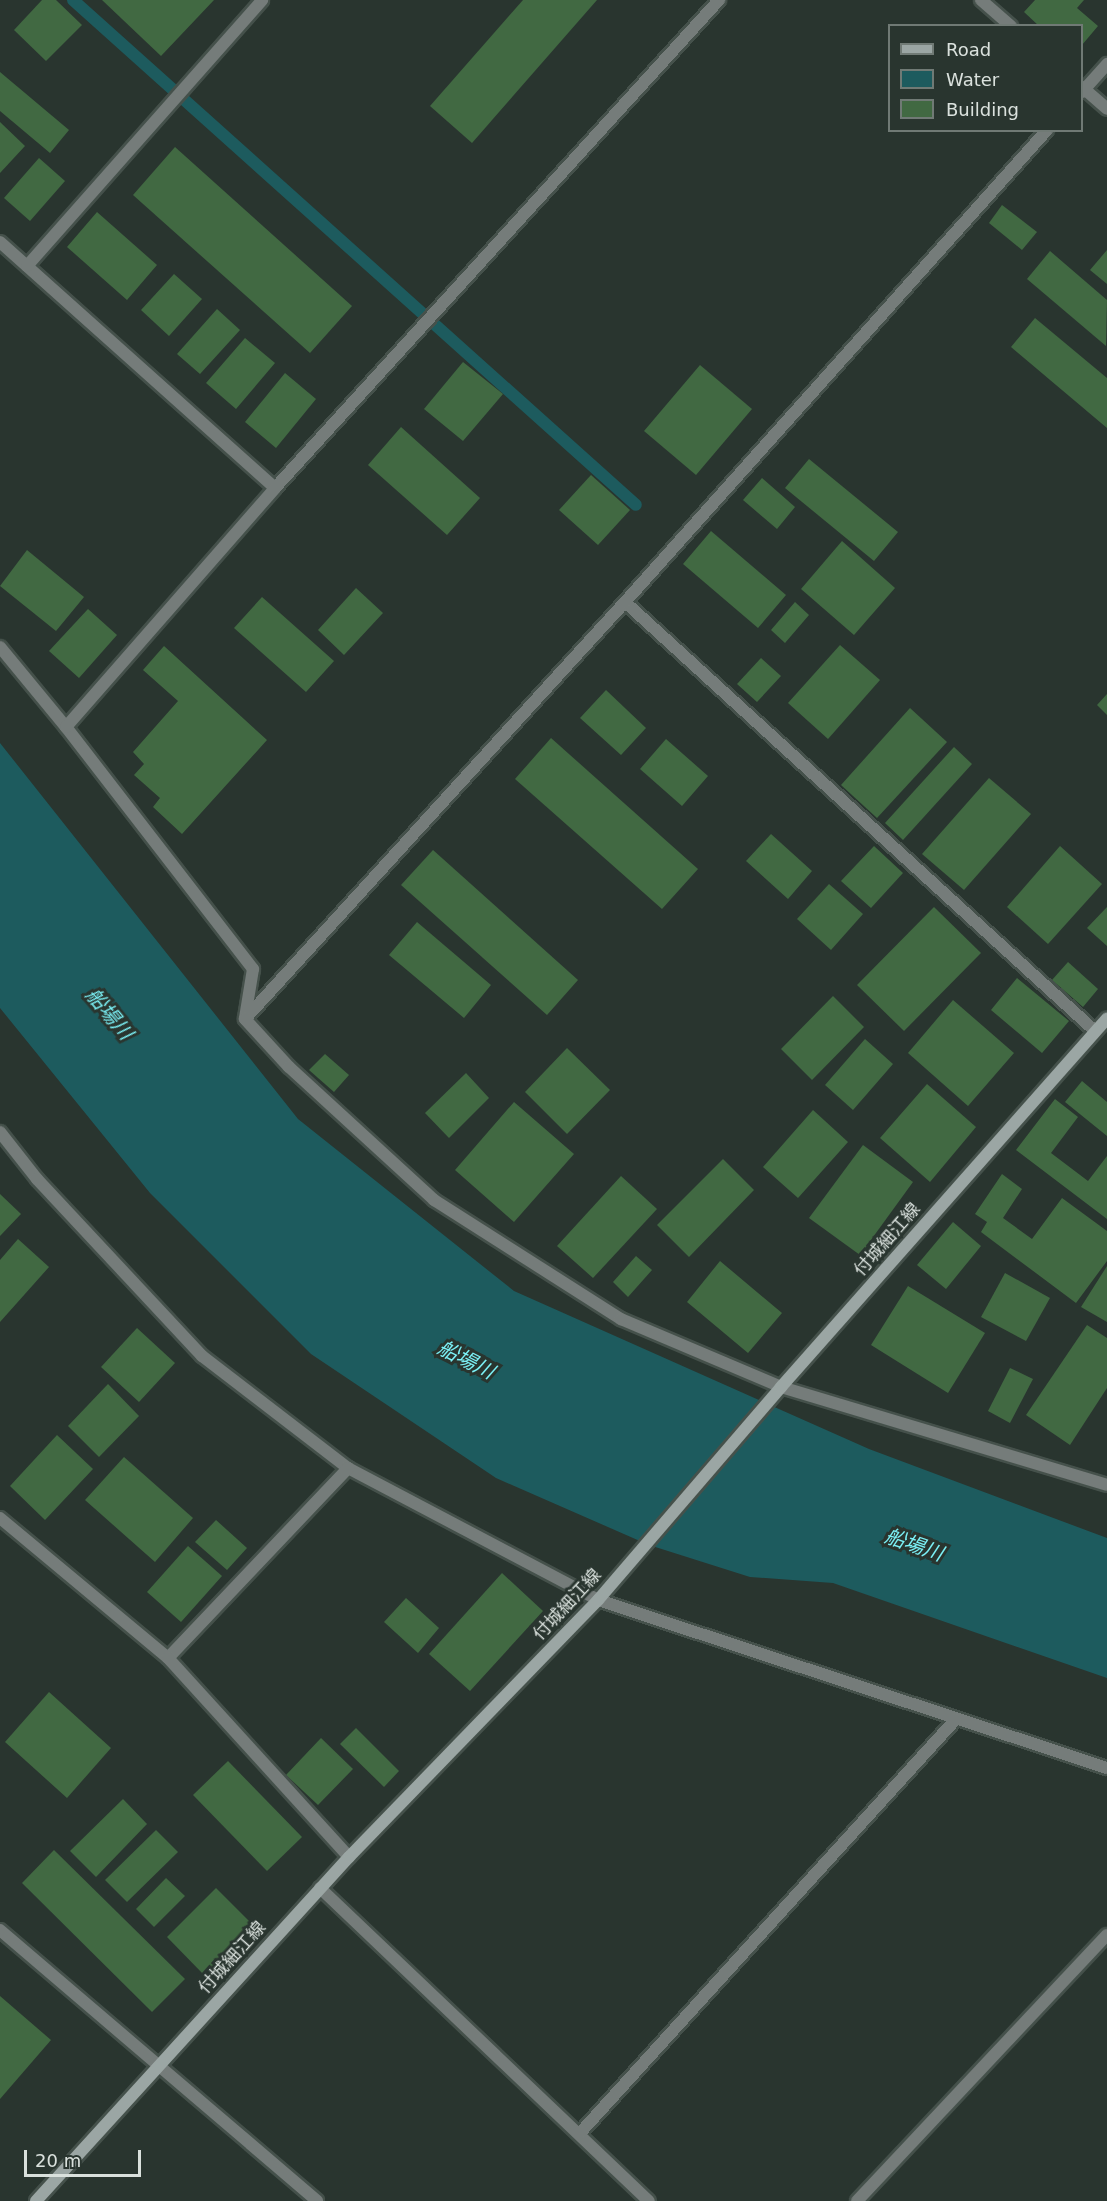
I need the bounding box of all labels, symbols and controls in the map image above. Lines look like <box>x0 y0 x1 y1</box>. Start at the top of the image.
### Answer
legend <box>888 24 1083 132</box>
text: Road <box>946 39 991 60</box>
text: Water <box>946 69 999 90</box>
text: Building <box>946 99 1019 120</box>
water label: 船場川 <box>81 983 137 1045</box>
street label: 付城細江線 <box>849 1199 925 1281</box>
water label: 船場川 <box>434 1336 498 1384</box>
water label: 船場川 <box>882 1524 946 1566</box>
street label: 付城細江線 <box>528 1565 606 1645</box>
street label: 付城細江線 <box>194 1917 270 1999</box>
scale bar <box>27 2138 144 2176</box>
text: 20 m <box>35 2150 81 2171</box>

